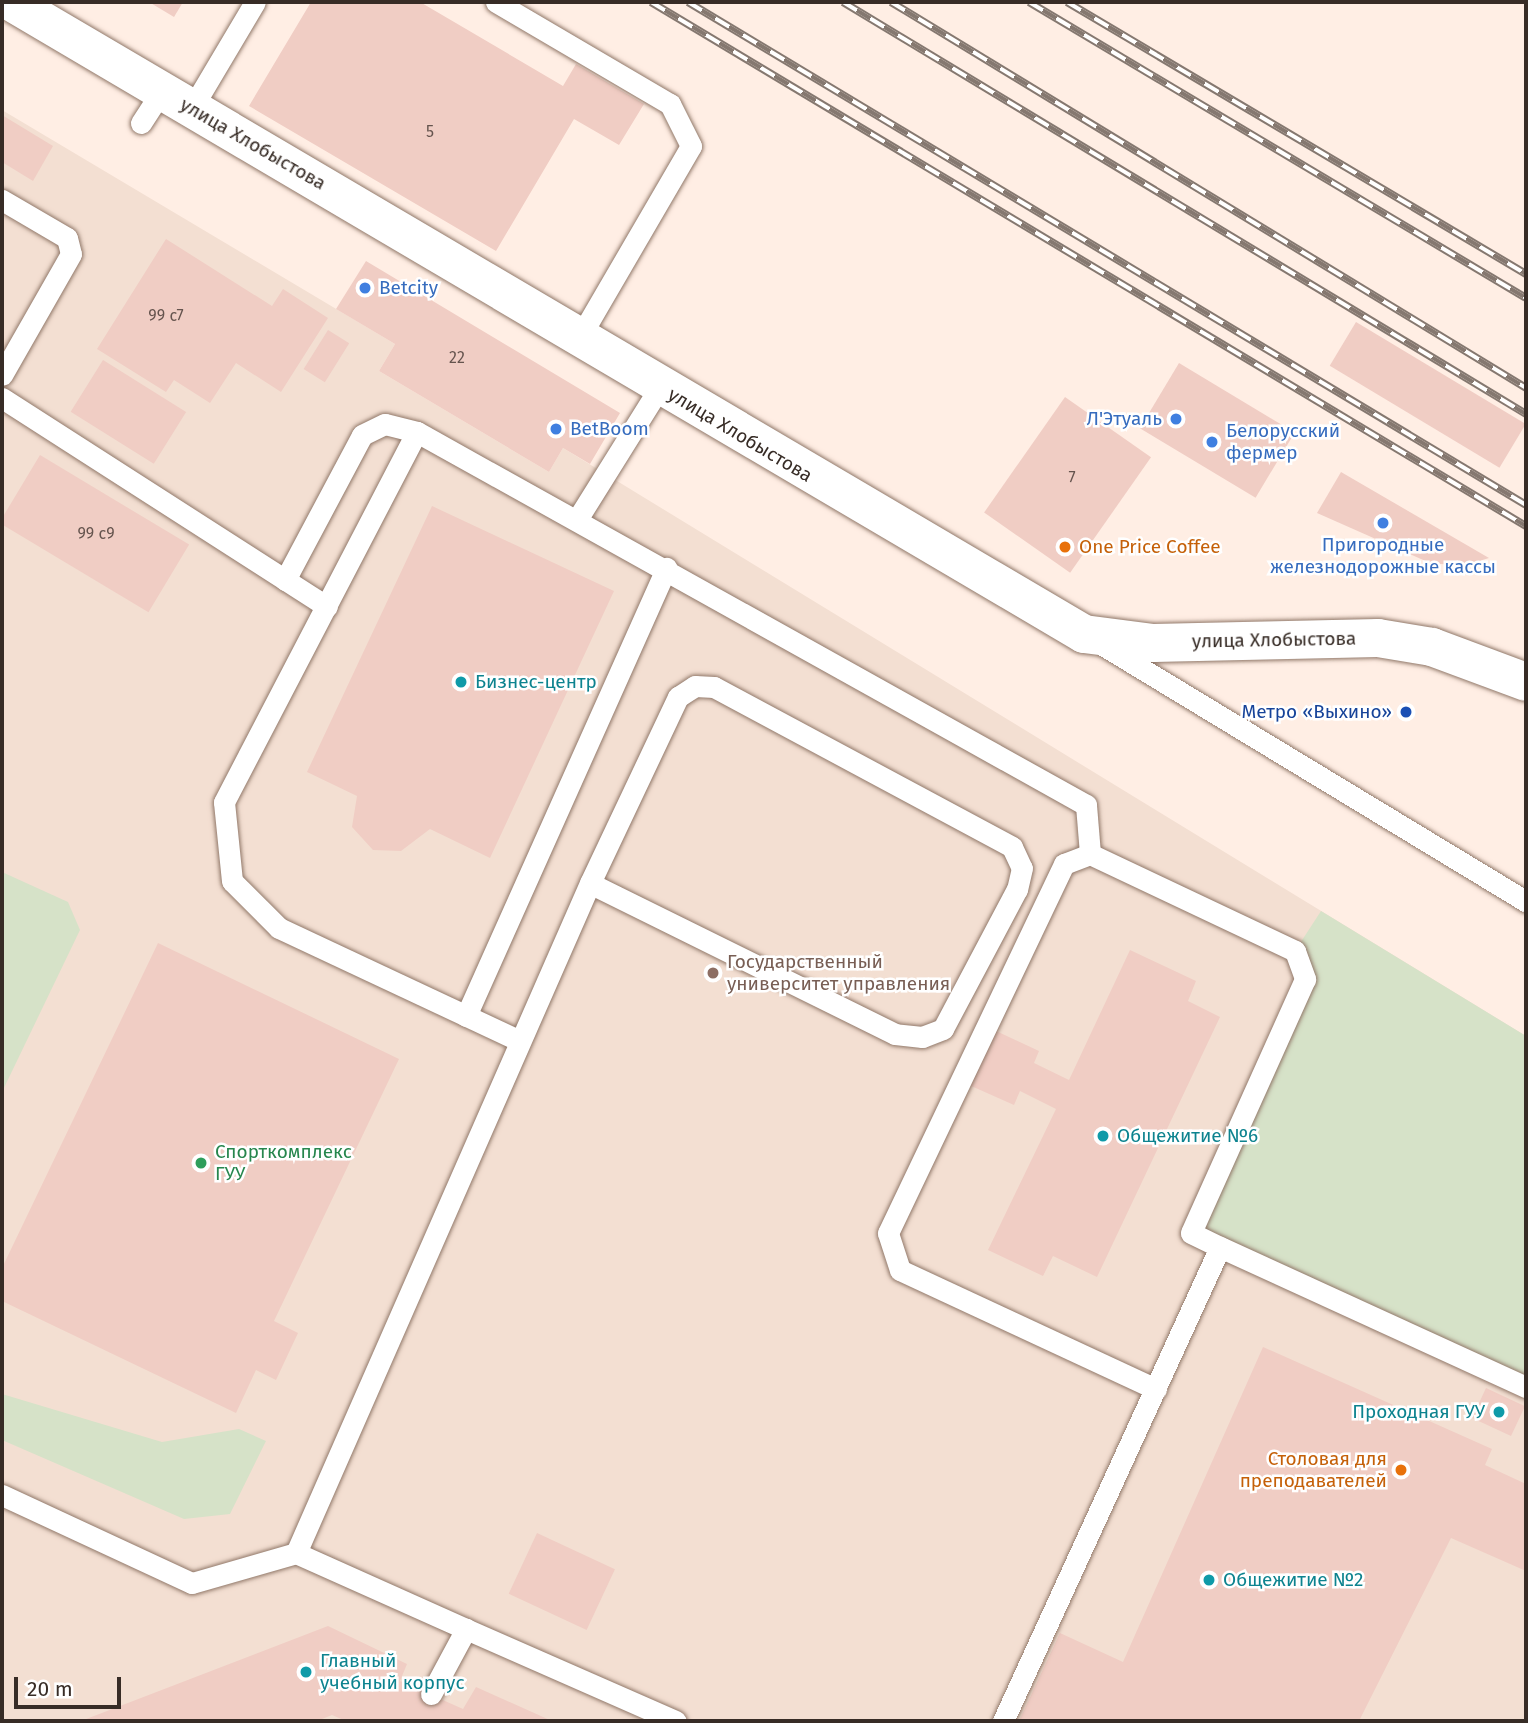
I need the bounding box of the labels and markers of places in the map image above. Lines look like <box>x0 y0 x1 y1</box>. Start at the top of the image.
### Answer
place label: Betcity <box>379 277 438 299</box>
marker: Betcity <box>357 280 373 296</box>
place label: Л'Этуаль <box>1086 408 1162 430</box>
marker: Л'Этуаль <box>1168 411 1184 427</box>
place label: BetBoom <box>570 418 649 440</box>
place label: Белорусский фермер <box>1226 420 1340 464</box>
marker: BetBoom <box>548 421 564 437</box>
marker: Белорусский фермер <box>1204 434 1220 450</box>
marker: Пригородные железнодорожные кассы <box>1375 515 1391 531</box>
place label: Пригородные железнодорожные кассы <box>1270 534 1496 578</box>
place label: One Price Coffee <box>1079 536 1221 558</box>
marker: One Price Coffee <box>1057 539 1073 555</box>
place label: Бизнес-центр <box>475 671 597 693</box>
marker: Бизнес-центр <box>453 674 469 690</box>
place label: Метро «Выхино» <box>1242 701 1392 723</box>
marker: Метро «Выхино» <box>1398 704 1414 720</box>
place label: Государственный университет управления <box>727 951 950 995</box>
marker: Государственный университет управления <box>705 965 721 981</box>
place label: Общежитие №6 <box>1117 1125 1258 1147</box>
marker: Общежитие №6 <box>1095 1128 1111 1144</box>
place label: Спорткомплекс ГУУ <box>215 1141 352 1185</box>
marker: Спорткомплекс ГУУ <box>193 1155 209 1171</box>
place label: Проходная ГУУ <box>1352 1401 1485 1423</box>
marker: Проходная ГУУ <box>1491 1404 1507 1420</box>
place label: Столовая для преподавателей <box>1240 1448 1387 1492</box>
marker: Столовая для преподавателей <box>1393 1462 1409 1478</box>
place label: Общежитие №2 <box>1223 1569 1363 1591</box>
marker: Общежитие №2 <box>1201 1572 1217 1588</box>
place label: Главный учебный корпус <box>320 1650 464 1694</box>
marker: Главный учебный корпус <box>298 1664 314 1680</box>

